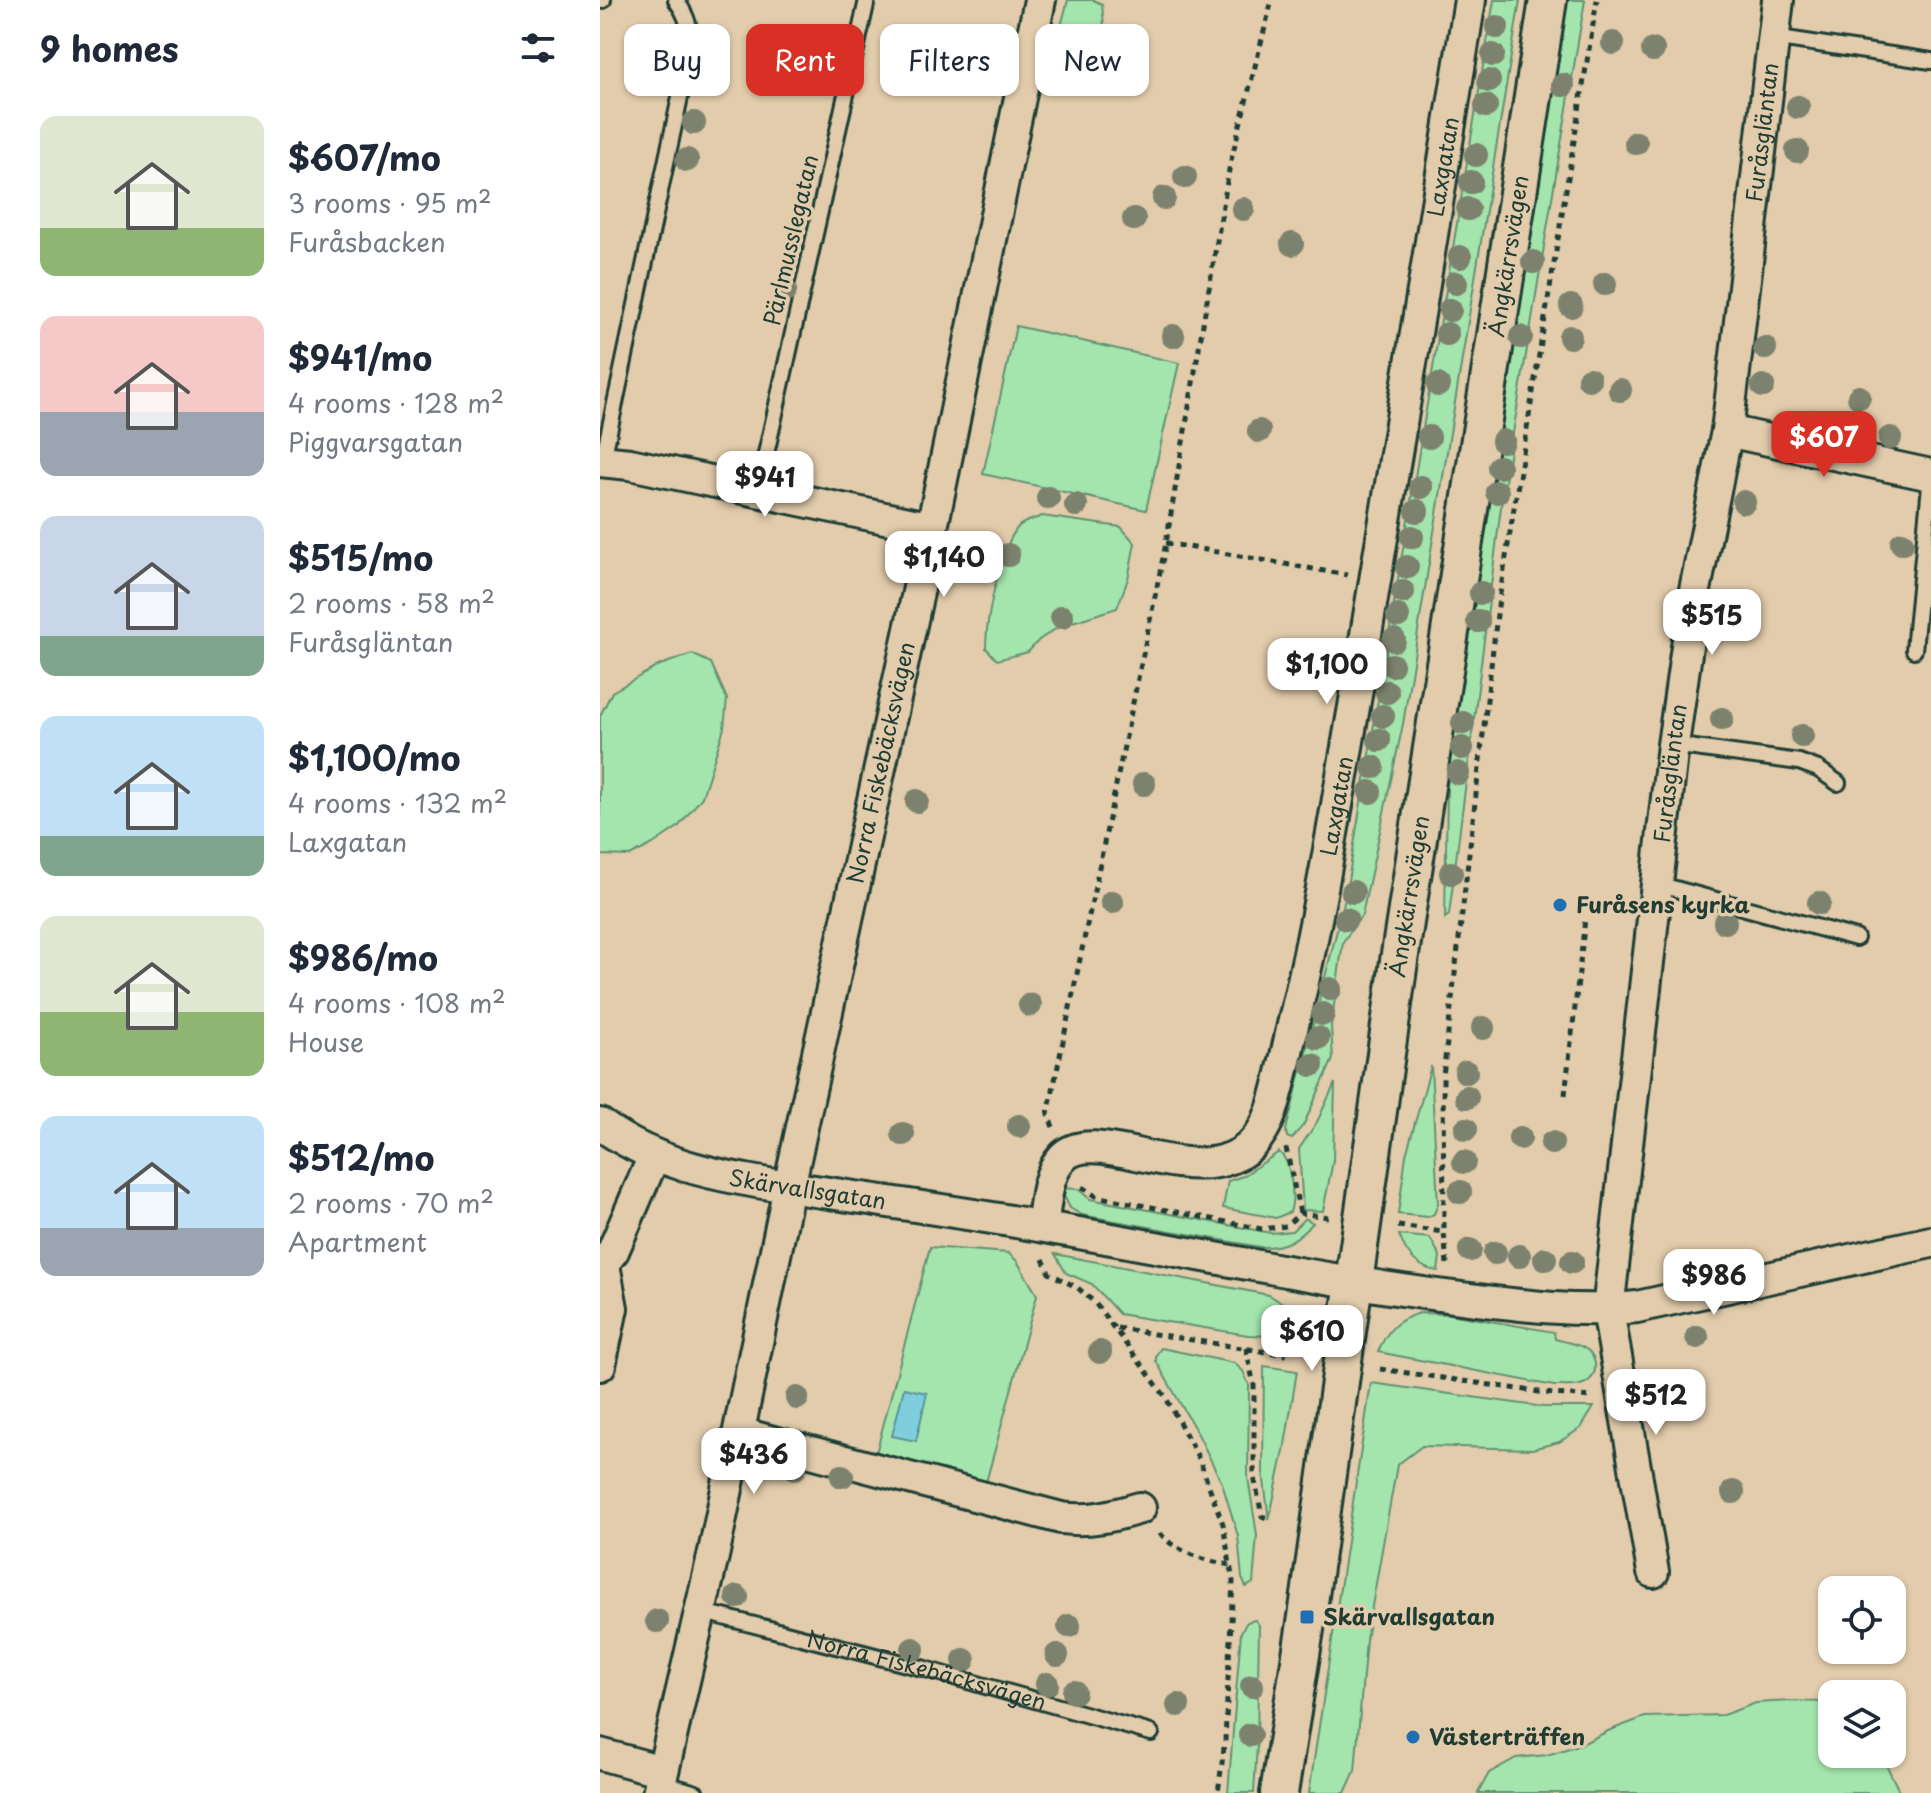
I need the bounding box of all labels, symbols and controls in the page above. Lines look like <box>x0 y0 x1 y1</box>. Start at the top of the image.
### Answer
text: 9 homes <box>40 22 179 74</box>
chip: Buy <box>624 24 730 96</box>
chip: Rent <box>746 24 864 96</box>
chip: Filters <box>880 24 1019 96</box>
chip: New <box>1035 24 1149 96</box>
icon: filters <box>516 26 560 70</box>
street label: Furåsgläntan <box>1736 61 1785 204</box>
street label: Laxgatan <box>1417 114 1466 219</box>
text: $607/mo <box>288 131 441 183</box>
icon: home <box>104 148 200 244</box>
street label: Pärlmusslegatan <box>754 151 825 328</box>
street label: Ängkärrsvägen <box>1478 173 1536 339</box>
text: 3 rooms · 95 m² <box>288 183 492 222</box>
text: Furåsbacken <box>288 222 446 261</box>
text: $941/mo <box>288 331 432 383</box>
icon: home <box>104 348 200 444</box>
text: 4 rooms · 128 m² <box>288 383 504 422</box>
pin: $607 <box>1777 411 1871 479</box>
text: $607 <box>1789 417 1859 456</box>
text: Piggvarsgatan <box>288 422 463 461</box>
pin: $941 <box>718 451 812 519</box>
text: $941 <box>734 457 796 496</box>
text: $515/mo <box>288 531 433 583</box>
pin: $1,140 <box>879 531 1009 599</box>
text: $1,140 <box>903 537 985 576</box>
icon: home <box>104 548 200 644</box>
text: 2 rooms · 58 m² <box>288 583 495 622</box>
pin: $515 <box>1665 589 1759 657</box>
text: $515 <box>1681 595 1743 634</box>
text: Furåsgläntan <box>288 622 453 661</box>
street label: Norra Fiskebäcksvägen <box>837 638 922 887</box>
pin: $1,100 <box>1262 638 1392 706</box>
text: $1,100 <box>1285 644 1369 683</box>
street label: Furåsgläntan <box>1644 701 1694 845</box>
text: $1,100/mo <box>288 731 460 783</box>
icon: home <box>104 748 200 844</box>
street label: Laxgatan <box>1310 753 1360 858</box>
text: 4 rooms · 132 m² <box>288 783 507 822</box>
street label: Ängkärrsvägen <box>1379 813 1436 979</box>
text: Laxgatan <box>288 822 407 861</box>
place label: Furåsens kyrka <box>1576 887 1750 920</box>
marker: Furåsens kyrka <box>1551 896 1569 914</box>
text: $986/mo <box>288 931 438 983</box>
icon: home <box>104 948 200 1044</box>
text: 4 rooms · 108 m² <box>288 983 506 1022</box>
text: House <box>288 1022 364 1061</box>
text: $512/mo <box>288 1131 435 1183</box>
icon: home <box>104 1148 200 1244</box>
street label: Skärvallsgatan <box>726 1159 888 1216</box>
text: 2 rooms · 70 m² <box>288 1183 494 1222</box>
text: Apartment <box>288 1222 427 1261</box>
pin: $986 <box>1667 1249 1761 1317</box>
text: $986 <box>1681 1255 1747 1294</box>
pin: $610 <box>1265 1305 1359 1373</box>
text: $610 <box>1279 1311 1345 1350</box>
pin: $512 <box>1609 1369 1703 1437</box>
text: $512 <box>1625 1375 1687 1414</box>
pin: $436 <box>707 1428 801 1496</box>
text: $436 <box>719 1434 789 1473</box>
map controls <box>1818 1576 1906 1768</box>
button: locate <box>1818 1576 1906 1664</box>
place label: Skärvallsgatan <box>1323 1599 1495 1632</box>
marker: Skärvallsgatan <box>1298 1608 1316 1626</box>
street label: Norra Fiskebäcksvägen <box>803 1621 1050 1717</box>
button: layers <box>1818 1680 1906 1768</box>
place label: Västerträffen <box>1429 1719 1585 1752</box>
marker: Västerträffen <box>1404 1728 1422 1746</box>

